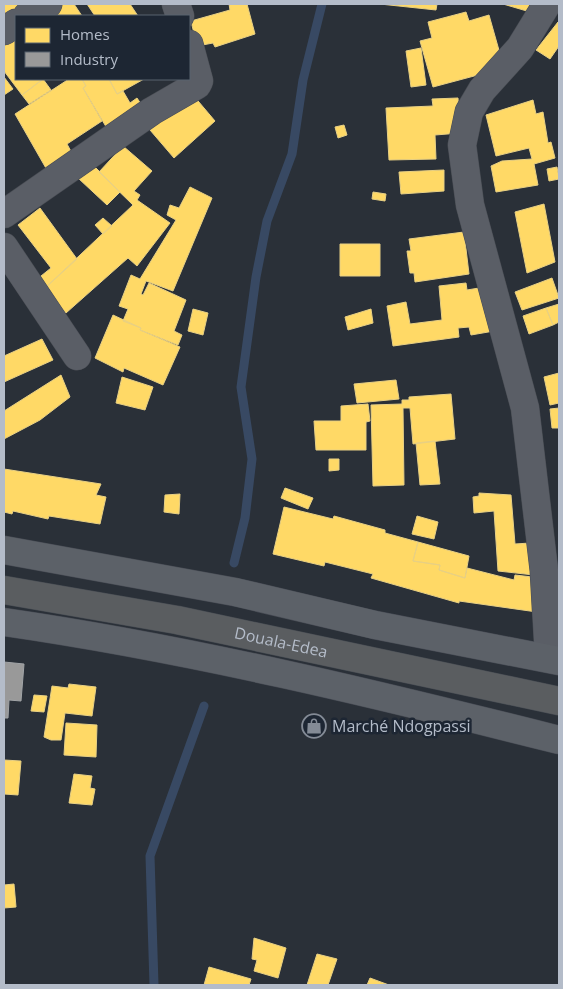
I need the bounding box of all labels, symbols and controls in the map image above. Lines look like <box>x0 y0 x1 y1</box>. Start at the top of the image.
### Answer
legend <box>15 15 190 80</box>
text: Homes <box>60 24 110 44</box>
text: Industry <box>60 49 118 69</box>
street label: Douala-Edea <box>233 622 330 663</box>
shop icon: Marché Ndogpassi <box>301 713 327 739</box>
place label: Marché Ndogpassi <box>332 715 471 737</box>

